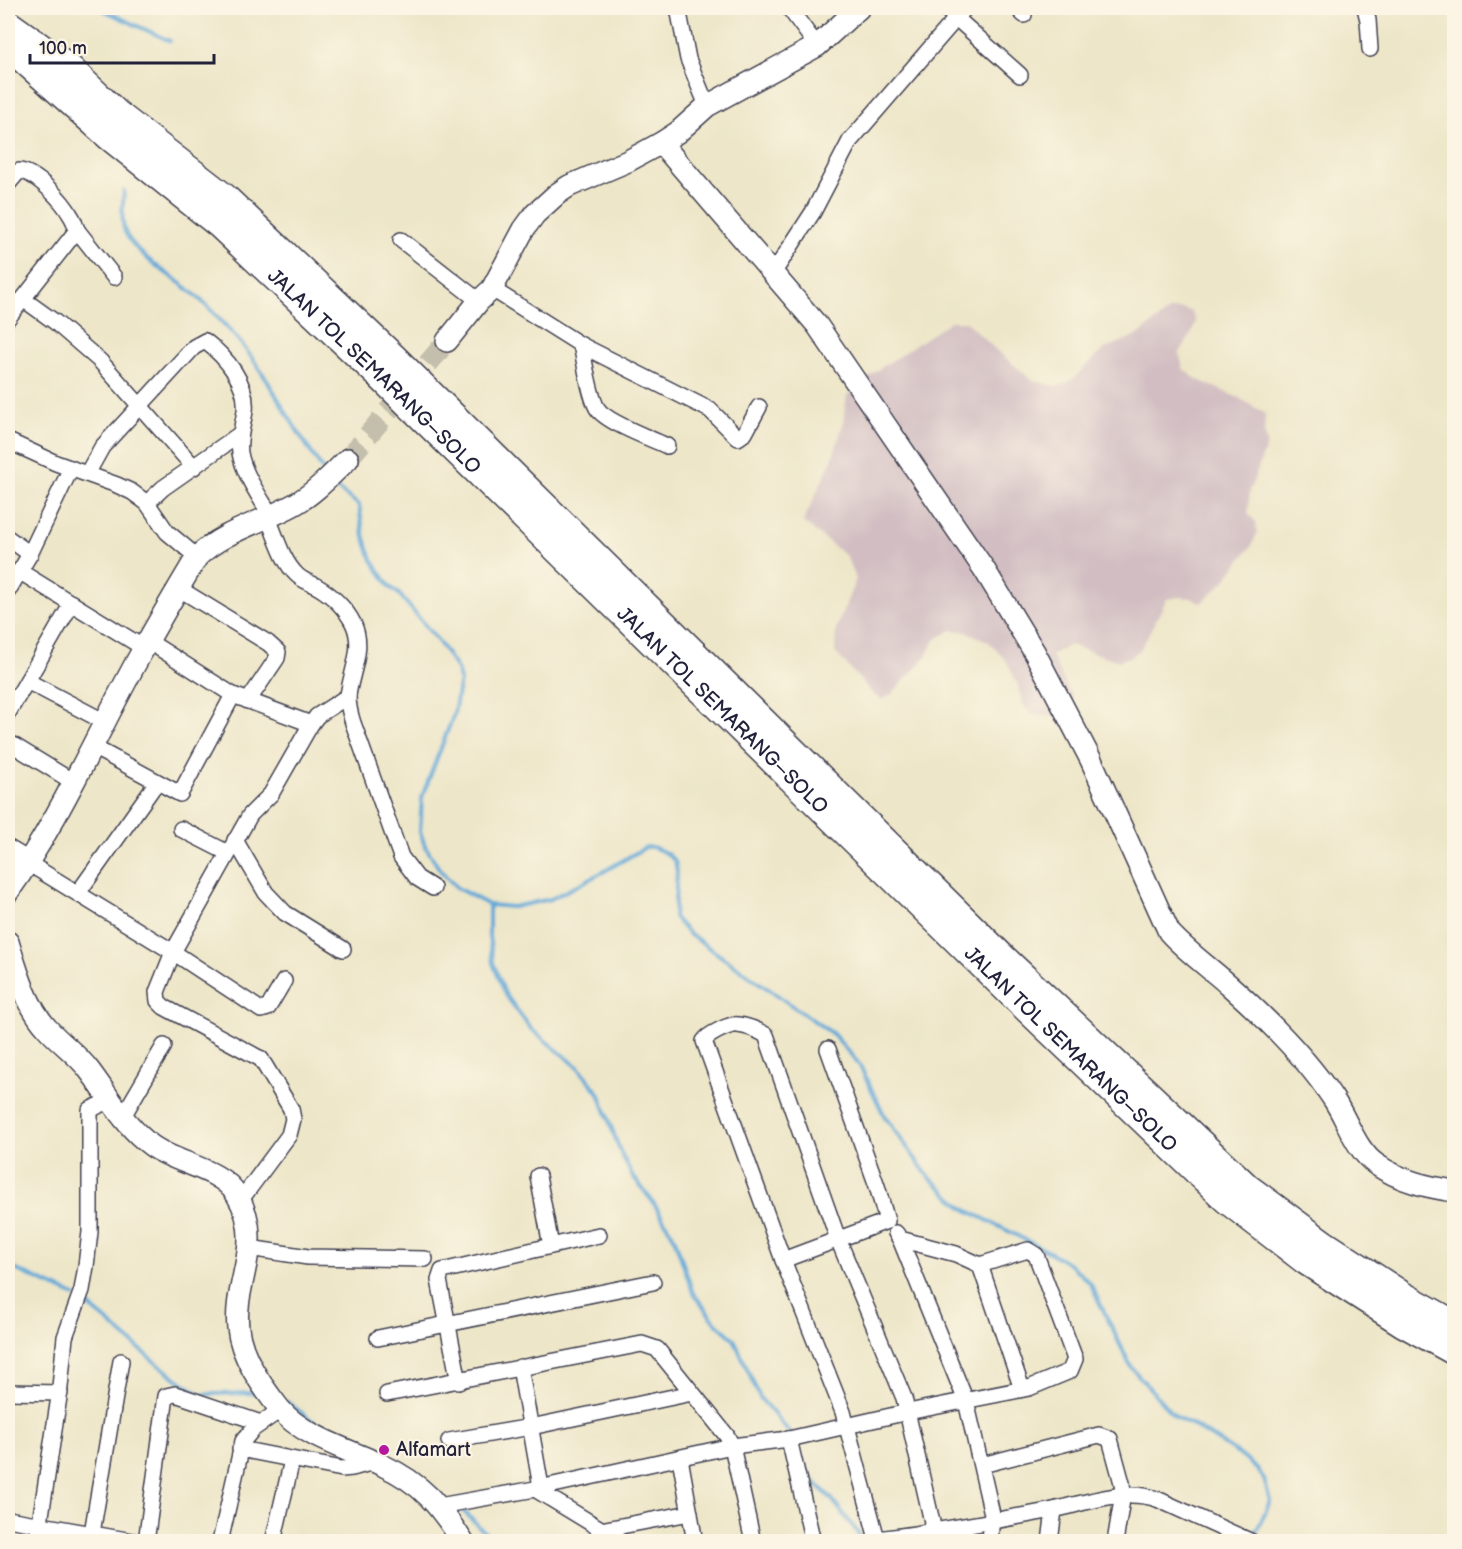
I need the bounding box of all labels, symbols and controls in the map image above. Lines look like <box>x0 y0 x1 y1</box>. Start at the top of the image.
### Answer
scale bar <box>30 27 214 65</box>
text: 100 m <box>39 38 87 59</box>
street label: JALAN TOL SEMARANG–SOLO <box>262 264 485 479</box>
street label: JALAN TOL SEMARANG–SOLO <box>612 602 833 819</box>
street label: JALAN TOL SEMARANG–SOLO <box>959 942 1182 1157</box>
place label: Alfamart <box>396 1438 471 1462</box>
marker: Alfamart <box>377 1443 391 1457</box>

